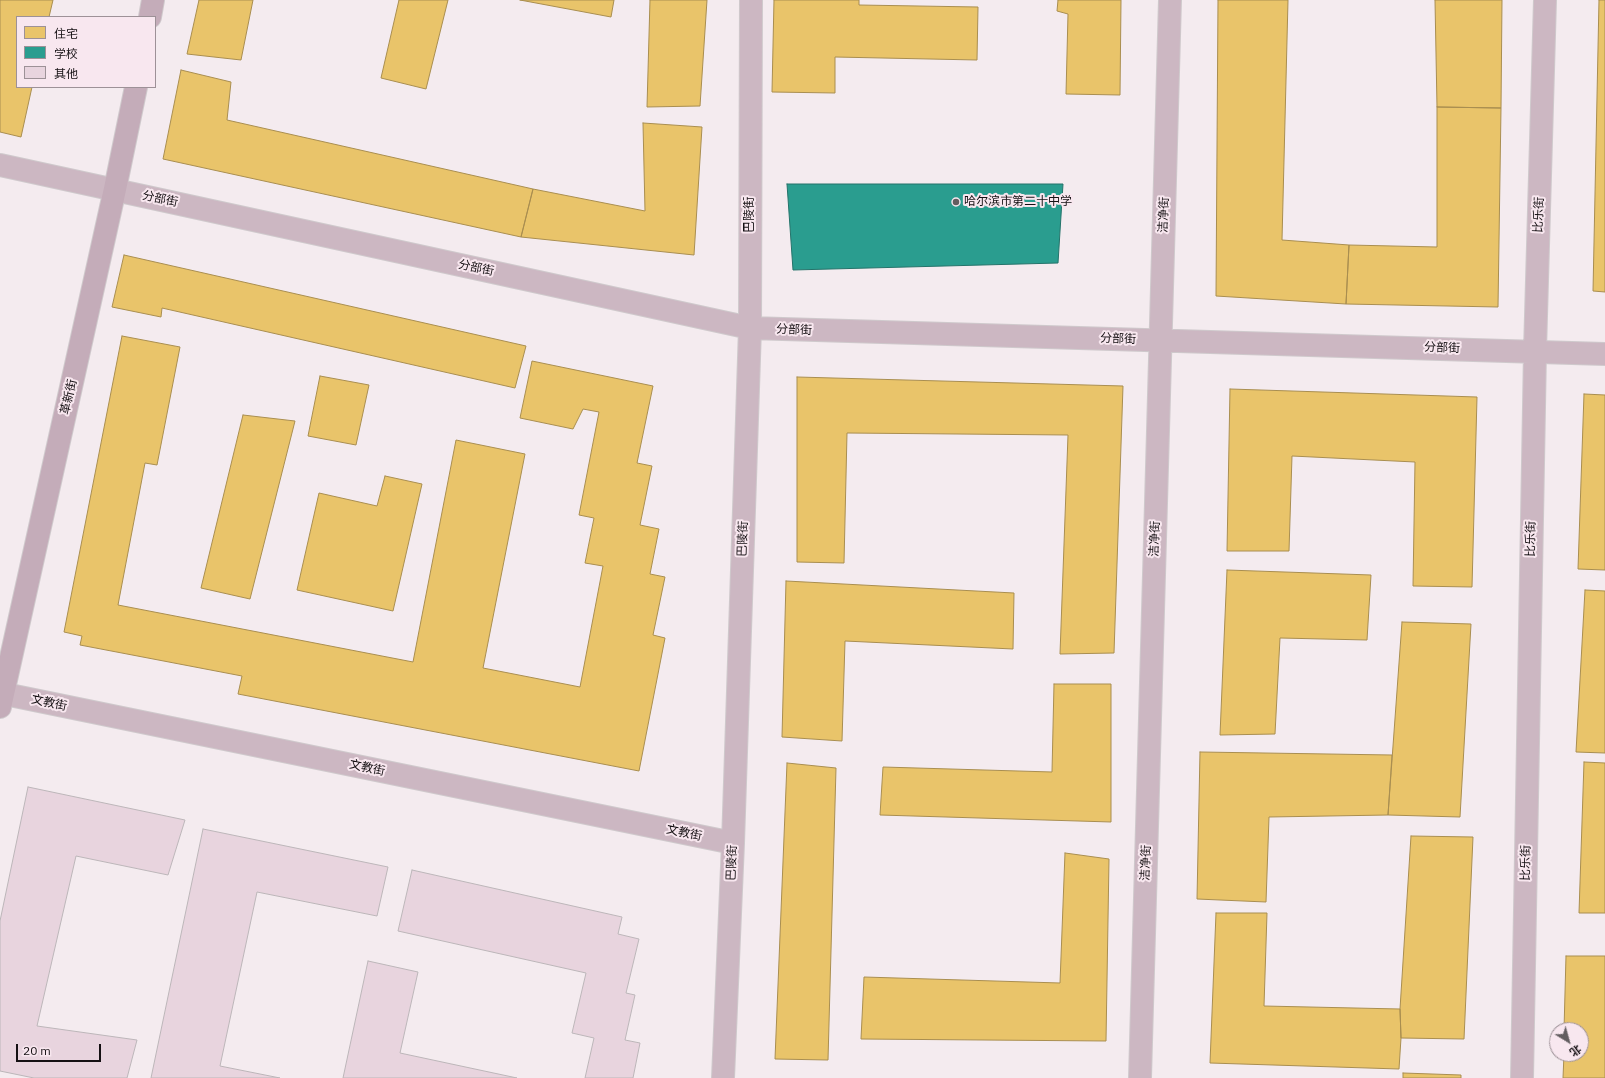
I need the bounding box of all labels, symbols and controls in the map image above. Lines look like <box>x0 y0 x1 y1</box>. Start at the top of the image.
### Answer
legend <box>16 16 156 88</box>
text: 住宅 <box>54 26 78 41</box>
text: 学校 <box>54 46 78 61</box>
text: 其他 <box>54 66 78 81</box>
street label: 分部街 <box>141 188 179 210</box>
place label: 哈尔滨市第二十中学 <box>964 195 1072 209</box>
street label: 巴陵街 <box>743 197 757 233</box>
marker: 哈尔滨市第二十中学 <box>951 197 961 207</box>
street label: 洁净街 <box>1156 197 1172 233</box>
street label: 比乐街 <box>1531 197 1547 233</box>
street label: 分部街 <box>457 257 495 279</box>
street label: 分部街 <box>776 322 812 338</box>
street label: 分部街 <box>1100 331 1136 347</box>
street label: 分部街 <box>1424 340 1460 356</box>
street label: 革新街 <box>58 378 80 416</box>
street label: 巴陵街 <box>735 521 751 557</box>
street label: 洁净街 <box>1147 521 1163 557</box>
street label: 比乐街 <box>1523 521 1539 557</box>
street label: 文教街 <box>30 692 68 714</box>
street label: 文教街 <box>348 757 386 779</box>
street label: 文教街 <box>665 822 703 844</box>
street label: 巴陵街 <box>724 845 740 881</box>
street label: 洁净街 <box>1138 845 1154 881</box>
street label: 比乐街 <box>1518 845 1534 881</box>
north arrow <box>1549 1022 1589 1062</box>
scale bar <box>18 1036 103 1062</box>
text: 北 <box>1567 1042 1584 1060</box>
text: 20 m <box>23 1043 51 1058</box>

